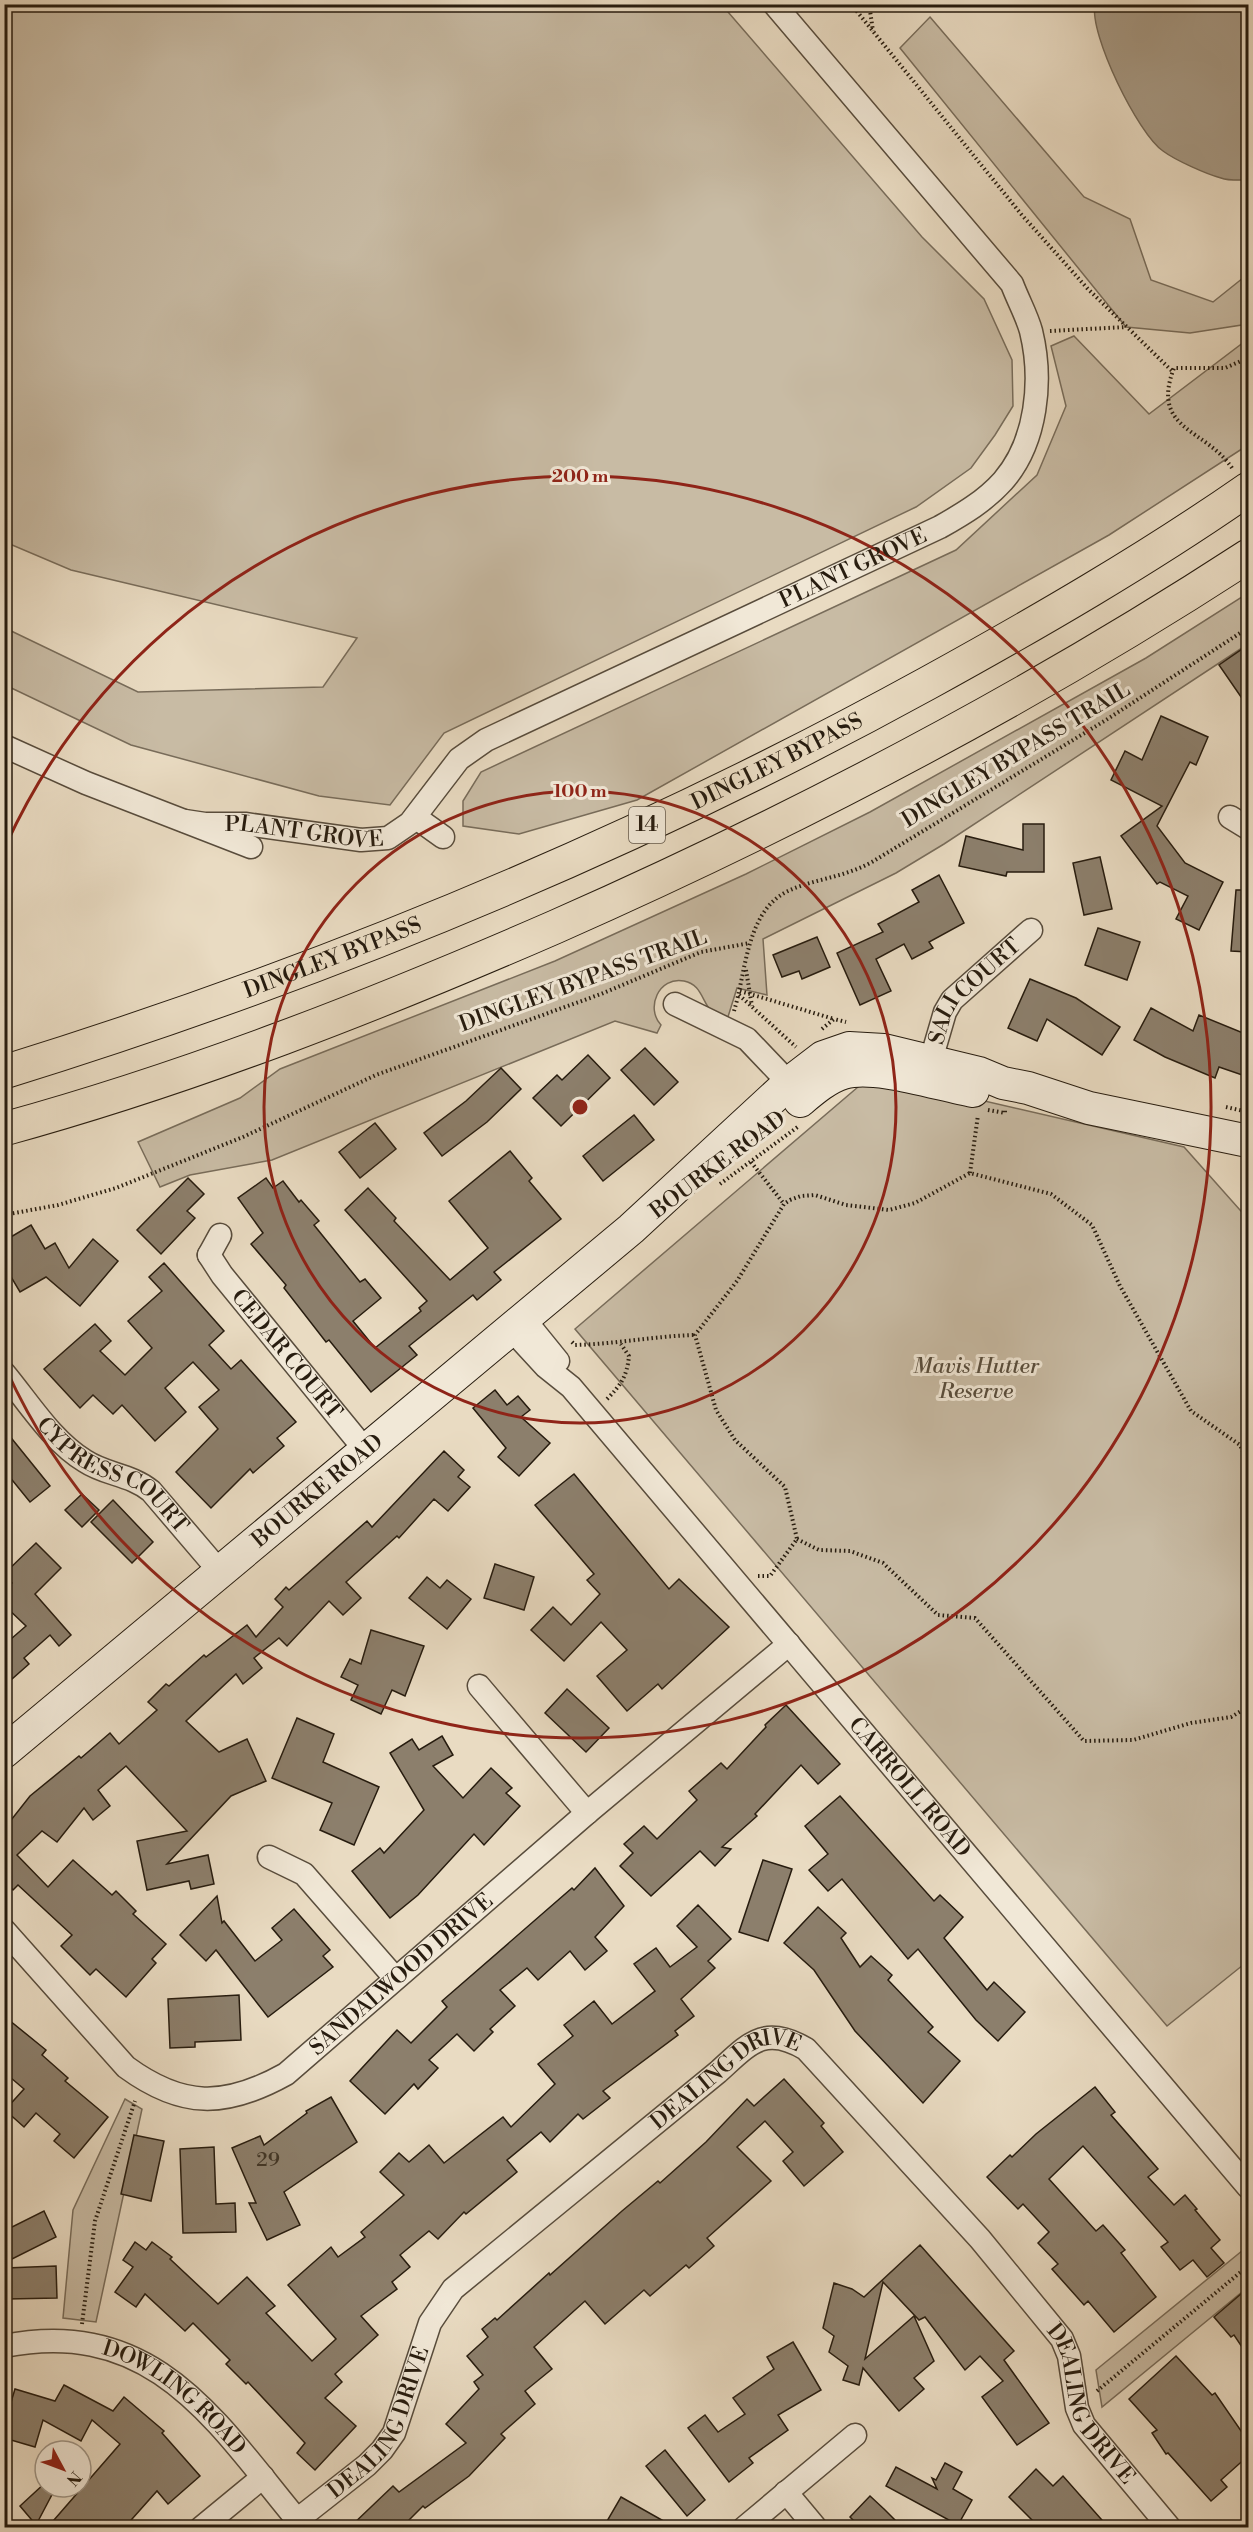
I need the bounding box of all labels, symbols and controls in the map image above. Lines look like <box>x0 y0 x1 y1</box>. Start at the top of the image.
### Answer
text: 200 m <box>552 465 609 488</box>
street label: PLANT GROVE <box>775 522 931 614</box>
street label: DINGLEY BYPASS TRAIL <box>897 676 1135 834</box>
street label: DINGLEY BYPASS <box>687 707 868 816</box>
text: 100 m <box>553 780 607 803</box>
road number: 14 <box>629 807 665 843</box>
street label: PLANT GROVE <box>225 810 385 854</box>
street label: DINGLEY BYPASS <box>240 911 426 1004</box>
street label: DINGLEY BYPASS TRAIL <box>455 924 711 1038</box>
street label: SALI COURT <box>923 932 1026 1047</box>
centre of rings <box>570 1097 590 1117</box>
street label: BOURKE ROAD <box>644 1105 791 1225</box>
street label: CEDAR COURT <box>225 1283 348 1425</box>
park label: Mavis Hutter Reserve <box>913 1353 1040 1405</box>
street label: CYPRESS COURT <box>31 1411 194 1539</box>
street label: BOURKE ROAD <box>245 1428 389 1554</box>
street label: CARROLL ROAD <box>843 1712 977 1863</box>
street label: SANDALWOOD DRIVE <box>304 1887 498 2061</box>
street label: DEALING DRIVE <box>645 2023 805 2135</box>
house number: 29 <box>256 2148 280 2173</box>
street label: DEALING DRIVE <box>1041 2318 1141 2490</box>
street label: DOWLING ROAD <box>99 2334 252 2460</box>
street label: DEALING DRIVE <box>322 2343 435 2504</box>
north arrow <box>33 2439 93 2499</box>
text: N <box>62 2467 85 2490</box>

